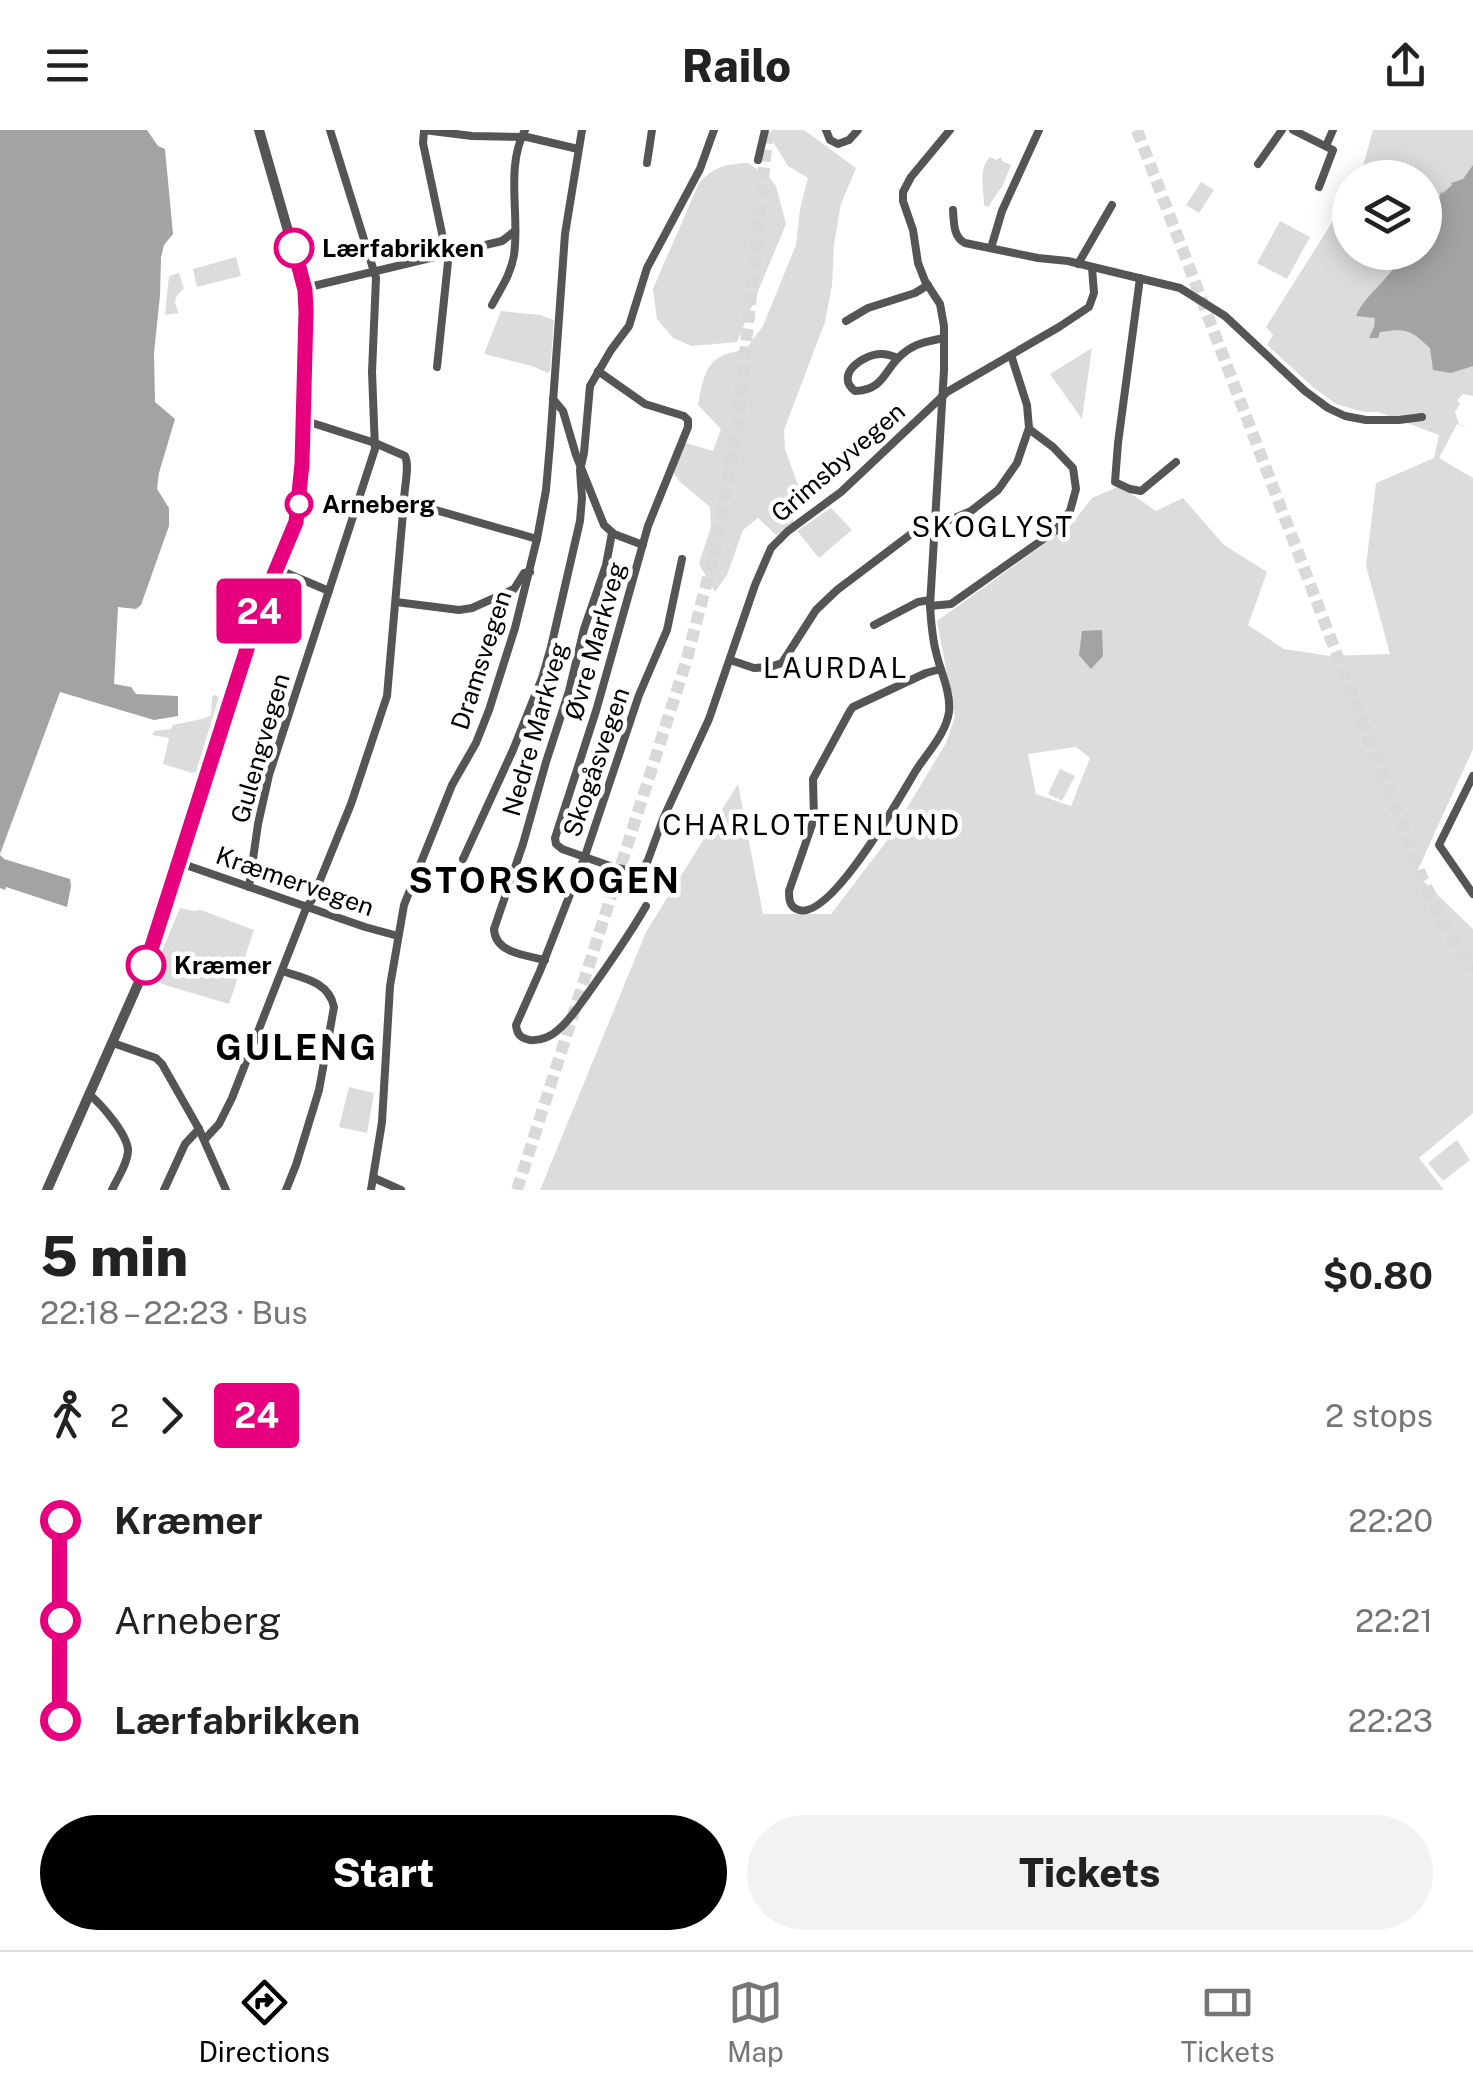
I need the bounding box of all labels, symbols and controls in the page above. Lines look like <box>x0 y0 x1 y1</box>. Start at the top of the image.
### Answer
icon: menu <box>40 38 95 93</box>
icon: share <box>1378 38 1433 93</box>
text: Railo <box>682 39 791 92</box>
map controls <box>1332 160 1442 270</box>
button: layers <box>1332 160 1442 270</box>
marker: Lærfabrikken <box>275 229 313 267</box>
place label: Lærfabrikken <box>322 233 484 263</box>
street label: Grimsbyvegen <box>765 396 911 528</box>
place label: Arneberg <box>322 489 435 519</box>
marker: Arneberg <box>286 491 312 517</box>
district label: SKOGLYST <box>911 510 1075 543</box>
street label: Øvre Markveg <box>558 558 632 724</box>
line badge: 24 <box>214 578 304 644</box>
street label: Dramsvegen <box>444 587 518 733</box>
text: 24 <box>236 591 282 632</box>
street label: Nedre Markveg <box>496 639 574 819</box>
district label: LAURDAL <box>763 651 909 684</box>
street label: Gulengvegen <box>224 670 296 826</box>
street label: Skogåsvegen <box>556 683 636 841</box>
district label: CHARLOTTENLUND <box>662 808 962 841</box>
street label: Kræmervegen <box>212 840 378 922</box>
district label: STORSKOGEN <box>409 860 681 901</box>
marker: Kræmer <box>127 946 165 984</box>
place label: Kræmer <box>174 950 272 980</box>
district label: GULENG <box>215 1027 379 1068</box>
text: 5 min <box>40 1224 188 1288</box>
text: $0.80 <box>1323 1253 1433 1298</box>
text: 22:18 – 22:23 · Bus <box>40 1294 308 1331</box>
icon: walk <box>40 1388 95 1443</box>
icon: forward <box>144 1388 199 1443</box>
text: 24 <box>234 1395 279 1436</box>
text: 2 <box>110 1397 129 1434</box>
text: 2 stops <box>1325 1397 1433 1434</box>
text: Kræmer <box>114 1498 263 1543</box>
text: 22:20 <box>1348 1502 1433 1539</box>
text: Arneberg <box>114 1598 281 1643</box>
text: 22:21 <box>1355 1602 1433 1639</box>
text: Lærfabrikken <box>114 1698 360 1743</box>
text: 22:23 <box>1348 1702 1433 1739</box>
button: Start <box>40 1815 727 1930</box>
button: Tickets <box>747 1815 1433 1930</box>
tab: Directions <box>198 1975 330 2068</box>
tab: Map <box>727 1975 784 2068</box>
tab: Tickets <box>1181 1975 1275 2068</box>

